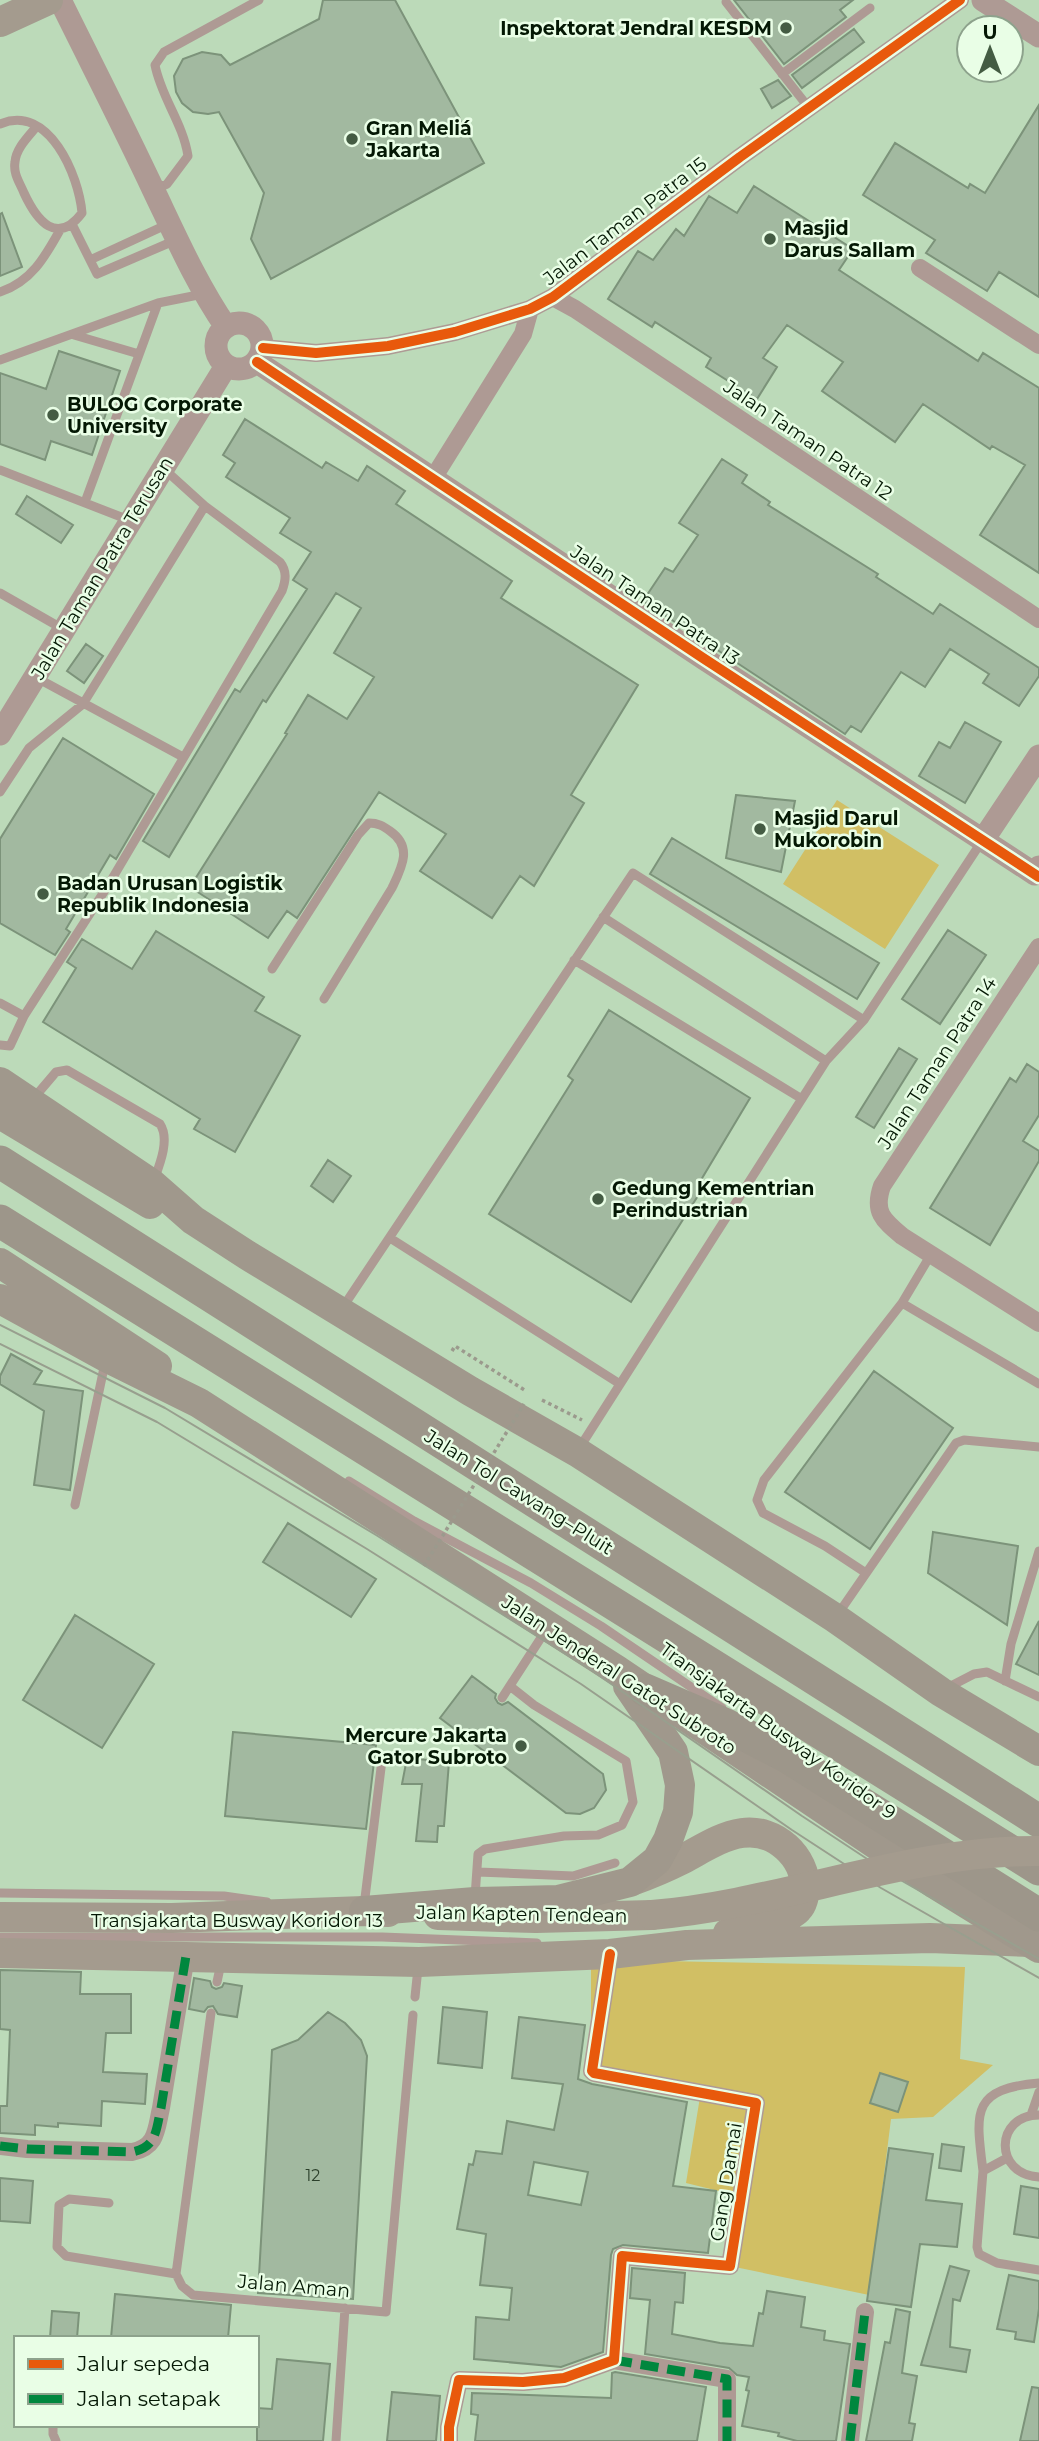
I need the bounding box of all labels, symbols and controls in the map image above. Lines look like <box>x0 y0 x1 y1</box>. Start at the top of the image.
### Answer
north arrow <box>955 14 1025 84</box>
place label: Inspektorat Jendral KESDM <box>500 17 772 40</box>
marker: Inspektorat Jendral KESDM <box>778 20 794 36</box>
text: U <box>983 21 997 44</box>
place label: Gran Meliá Jakarta <box>365 117 472 162</box>
marker: Gran Meliá Jakarta <box>344 131 360 147</box>
street label: Jalan Taman Patra 15 <box>538 152 711 291</box>
place label: Masjid Darus Sallam <box>784 217 915 262</box>
marker: Masjid Darus Sallam <box>762 231 778 247</box>
street label: Jalan Taman Patra 12 <box>718 374 897 505</box>
place label: BULOG Corporate University <box>67 393 242 438</box>
marker: BULOG Corporate University <box>45 407 61 423</box>
street label: Jalan Taman Patra Terusan <box>26 452 178 684</box>
street label: Jalan Taman Patra 13 <box>565 539 744 670</box>
place label: Masjid Darul Mukorobin <box>774 807 898 852</box>
marker: Masjid Darul Mukorobin <box>752 821 768 837</box>
place label: Badan Urusan Logistik Republik Indonesia <box>57 872 283 917</box>
marker: Badan Urusan Logistik Republik Indonesia <box>35 886 51 902</box>
street label: Jalan Taman Patra 14 <box>872 972 1001 1154</box>
place label: Gedung Kementrian Perindustrian <box>612 1177 814 1222</box>
marker: Gedung Kementrian Perindustrian <box>590 1191 606 1207</box>
street label: Jalan Tol Cawang–Pluit <box>420 1424 618 1560</box>
street label: Jalan Jenderal Gatot Subroto <box>497 1590 741 1760</box>
street label: Transjakarta Busway Koridor 9 <box>655 1638 901 1824</box>
place label: Mercure Jakarta Gator Subroto <box>345 1724 507 1769</box>
marker: Mercure Jakarta Gator Subroto <box>513 1738 529 1754</box>
street label: Jalan Kapten Tendean <box>415 1901 628 1927</box>
street label: Transjakarta Busway Koridor 13 <box>91 1909 383 1932</box>
street label: Gang Damai <box>705 2121 747 2243</box>
house number: 12 <box>306 2166 320 2185</box>
street label: Jalan Aman <box>236 2270 351 2302</box>
legend <box>14 2336 259 2427</box>
text: Jalur sepeda <box>76 2351 210 2376</box>
text: Jalan setapak <box>76 2386 221 2411</box>

